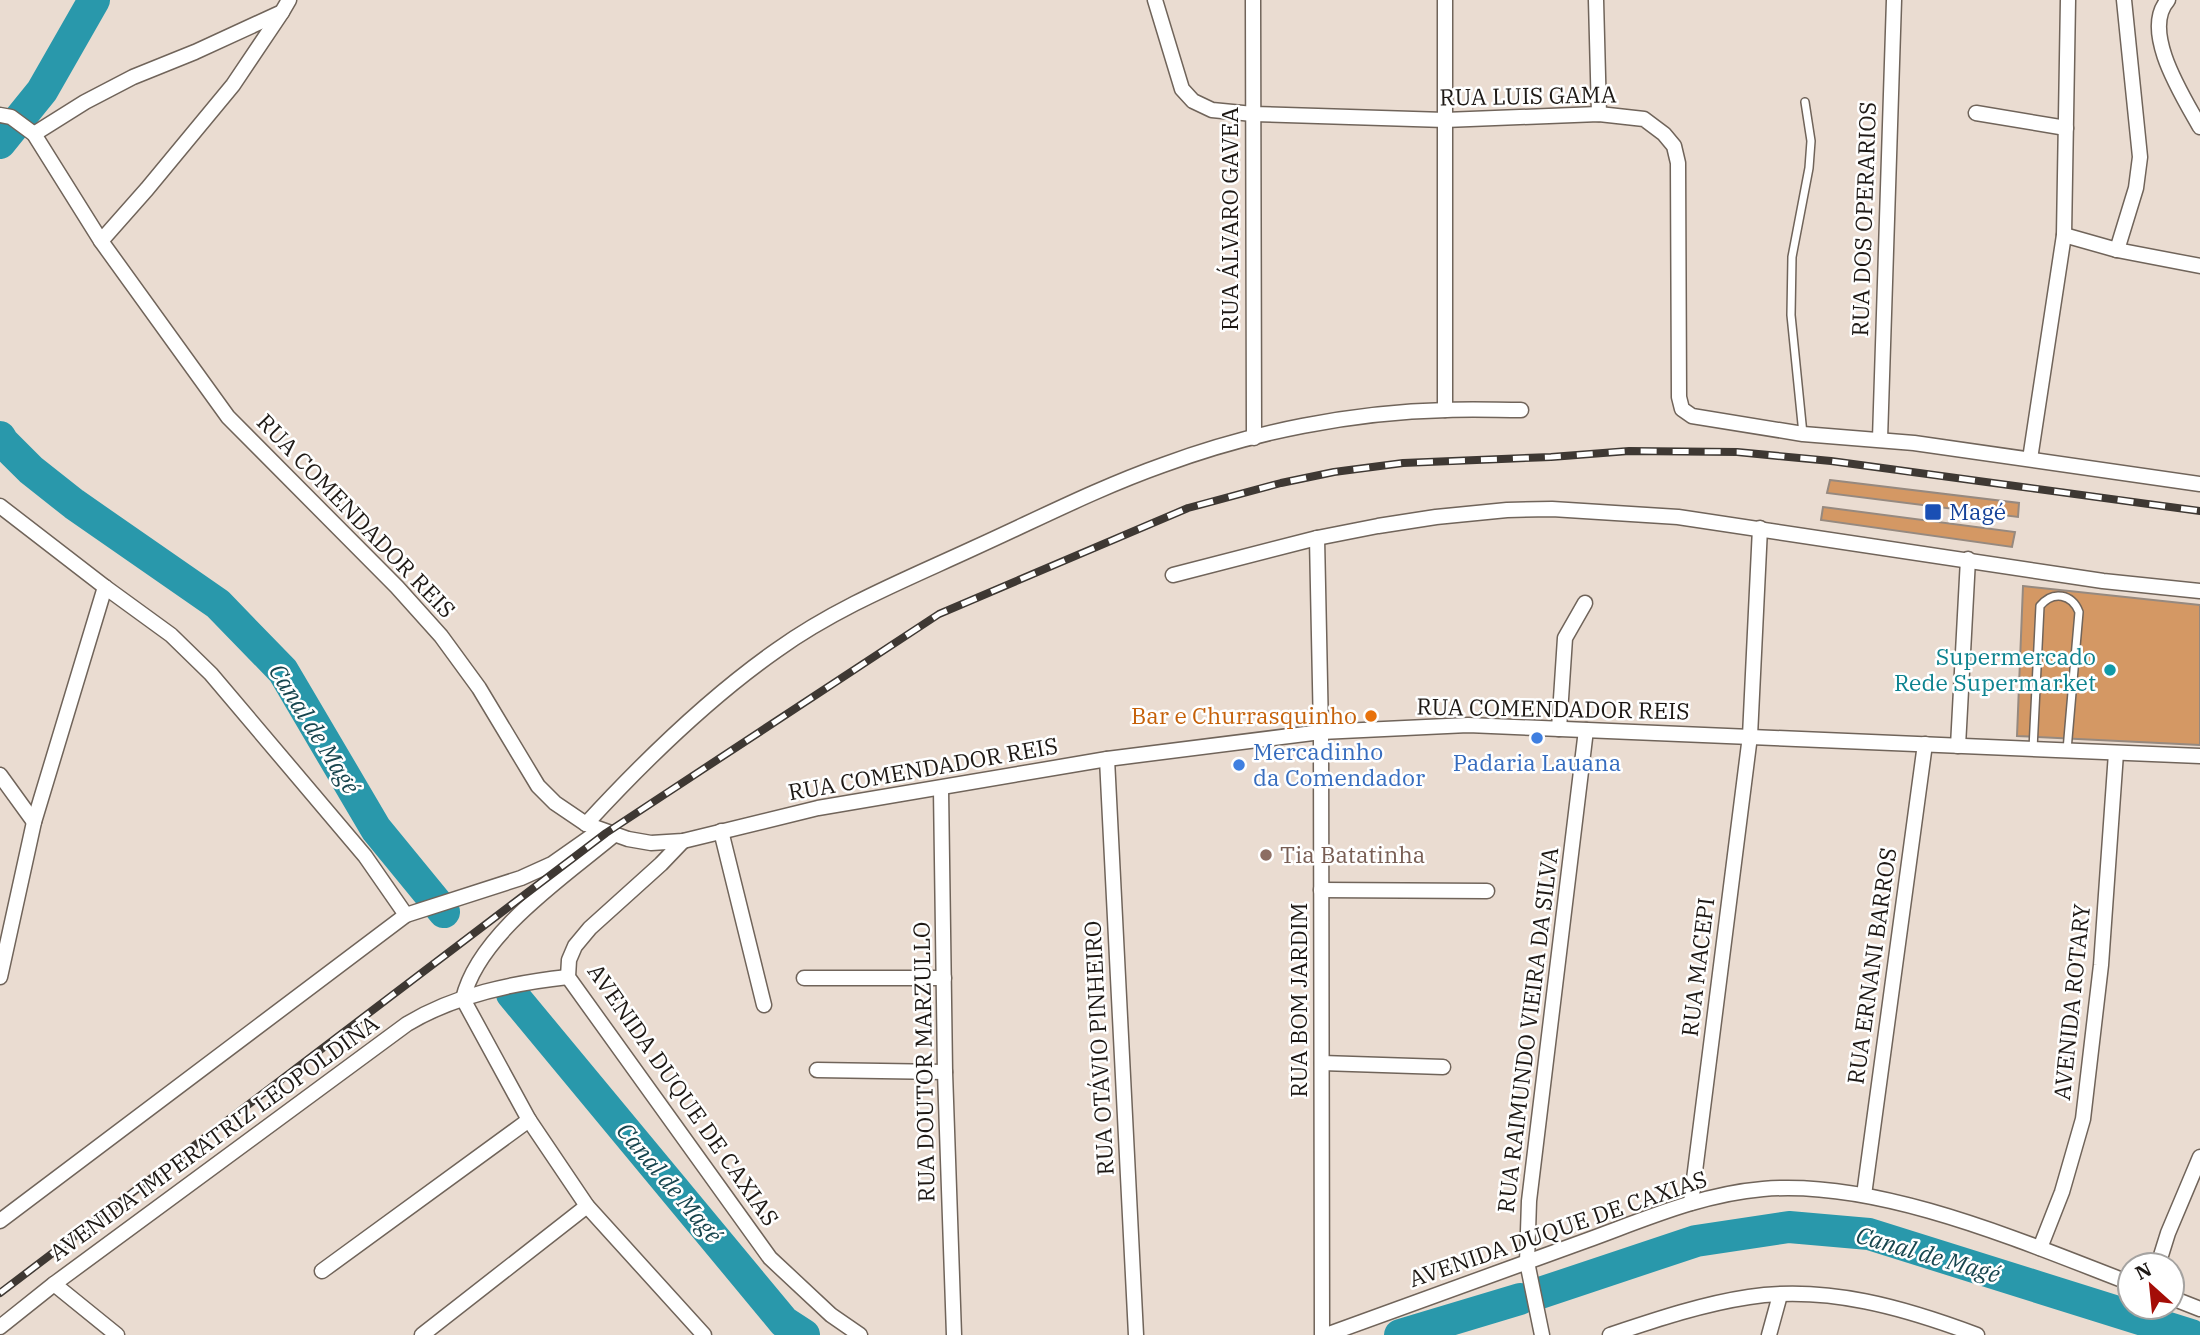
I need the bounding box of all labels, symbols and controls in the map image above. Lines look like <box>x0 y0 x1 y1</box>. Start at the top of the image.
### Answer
street label: RUA LUIS GAMA <box>1439 78 1617 112</box>
street label: RUA DOS OPERARIOS <box>1844 101 1882 337</box>
street label: RUA ÁLVARO GAVEA <box>1214 107 1244 331</box>
street label: RUA COMENDADOR REIS <box>251 407 462 624</box>
place label: Magé <box>1949 496 2006 526</box>
marker: Magé <box>1923 502 1943 522</box>
place label: Supermercado Rede Supermarket <box>1894 641 2096 697</box>
water label: Canal de Magé <box>262 657 368 801</box>
marker: Supermercado Rede Supermarket <box>2102 662 2118 678</box>
street label: RUA COMENDADOR REIS <box>1416 691 1690 725</box>
place label: Bar e Churrasquinho <box>1131 700 1357 730</box>
marker: Bar e Churrasquinho <box>1363 708 1379 724</box>
street label: RUA COMENDADOR REIS <box>786 730 1060 807</box>
marker: Padaria Lauana <box>1529 730 1545 746</box>
place label: Mercadinho da Comendador <box>1253 736 1425 792</box>
place label: Padaria Lauana <box>1453 747 1621 777</box>
marker: Mercadinho da Comendador <box>1231 757 1247 773</box>
place label: Tia Batatinha <box>1280 839 1425 869</box>
street label: RUA RAIMUNDO VIEIRA DA SILVA <box>1490 845 1564 1214</box>
street label: RUA ERNANI BARROS <box>1840 846 1902 1086</box>
marker: Tia Batatinha <box>1258 847 1274 863</box>
street label: RUA MACEPI <box>1674 896 1720 1038</box>
street label: RUA BOM JARDIM <box>1283 902 1313 1098</box>
street label: AVENIDA ROTARY <box>2046 902 2096 1102</box>
street label: RUA OTÁVIO PINHEIRO <box>1076 920 1120 1176</box>
street label: RUA DOUTOR MARZULLO <box>906 921 940 1203</box>
street label: AVENIDA DUQUE DE CAXIAS <box>582 957 786 1231</box>
street label: AVENIDA IMPERATRIZ LEOPOLDINA <box>43 1007 384 1267</box>
water label: Canal de Magé <box>610 1115 731 1250</box>
street label: AVENIDA DUQUE DE CAXIAS <box>1405 1163 1711 1293</box>
water label: Canal de Magé <box>1853 1218 2005 1290</box>
north arrow <box>2116 1251 2186 1321</box>
text: N <box>2131 1257 2155 1285</box>

